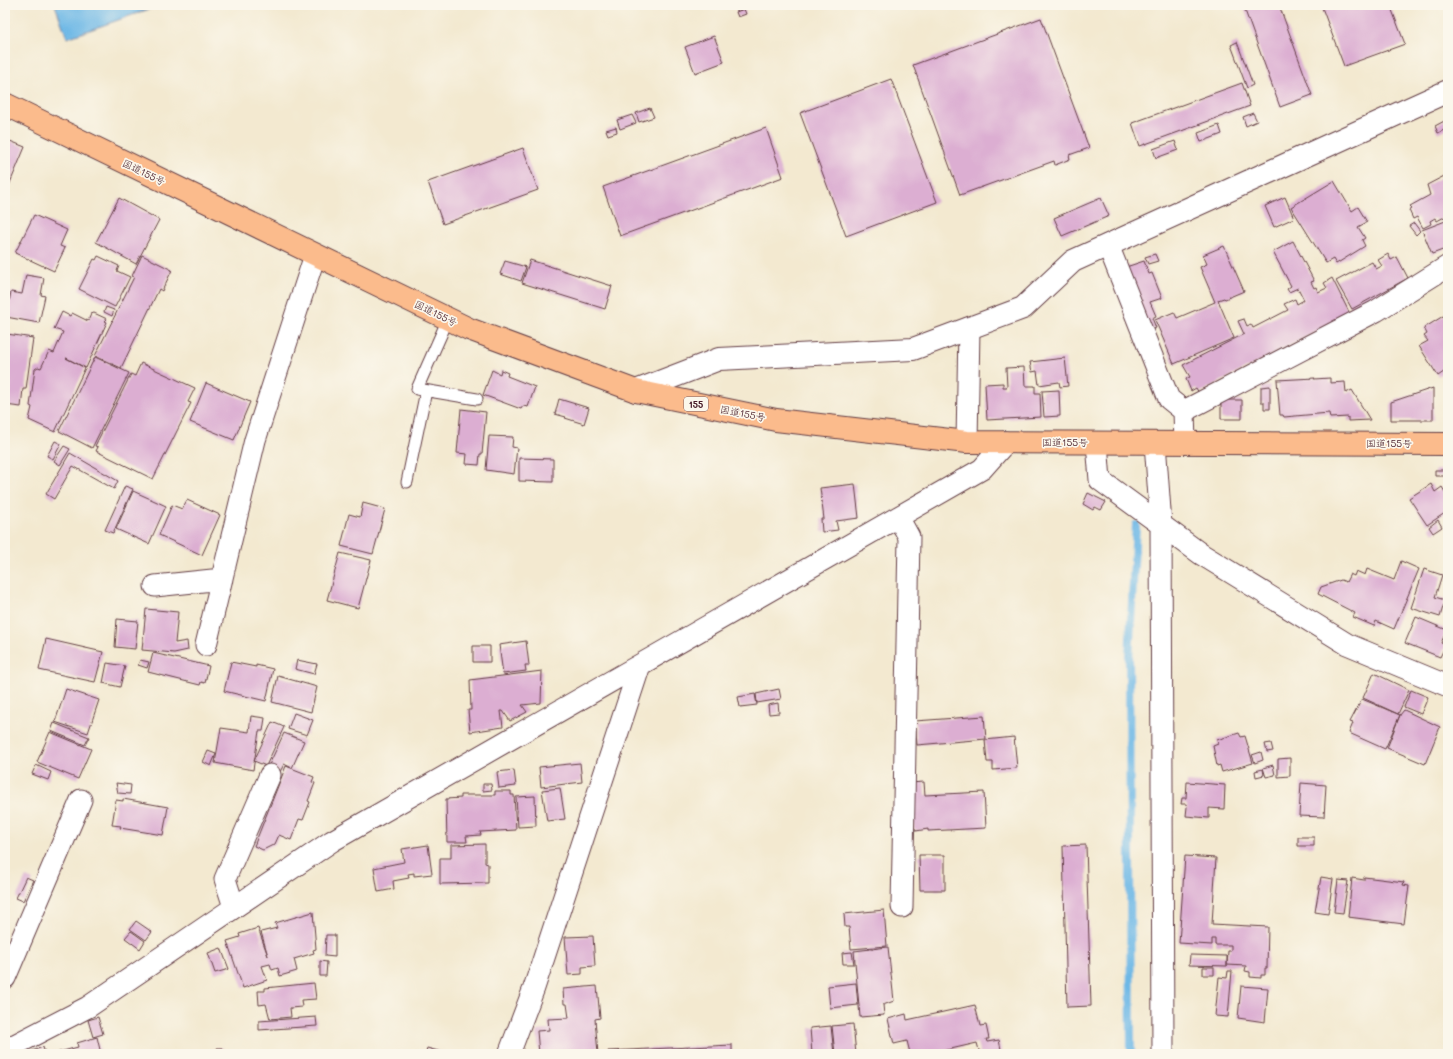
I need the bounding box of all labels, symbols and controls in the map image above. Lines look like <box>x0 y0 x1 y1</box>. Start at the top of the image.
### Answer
street label: 国道155号 <box>120 156 168 188</box>
street label: 国道155号 <box>412 297 460 329</box>
road number: 155 <box>684 397 708 411</box>
street label: 国道155号 <box>719 402 767 424</box>
street label: 国道155号 <box>1042 435 1088 449</box>
street label: 国道155号 <box>1366 436 1412 450</box>

